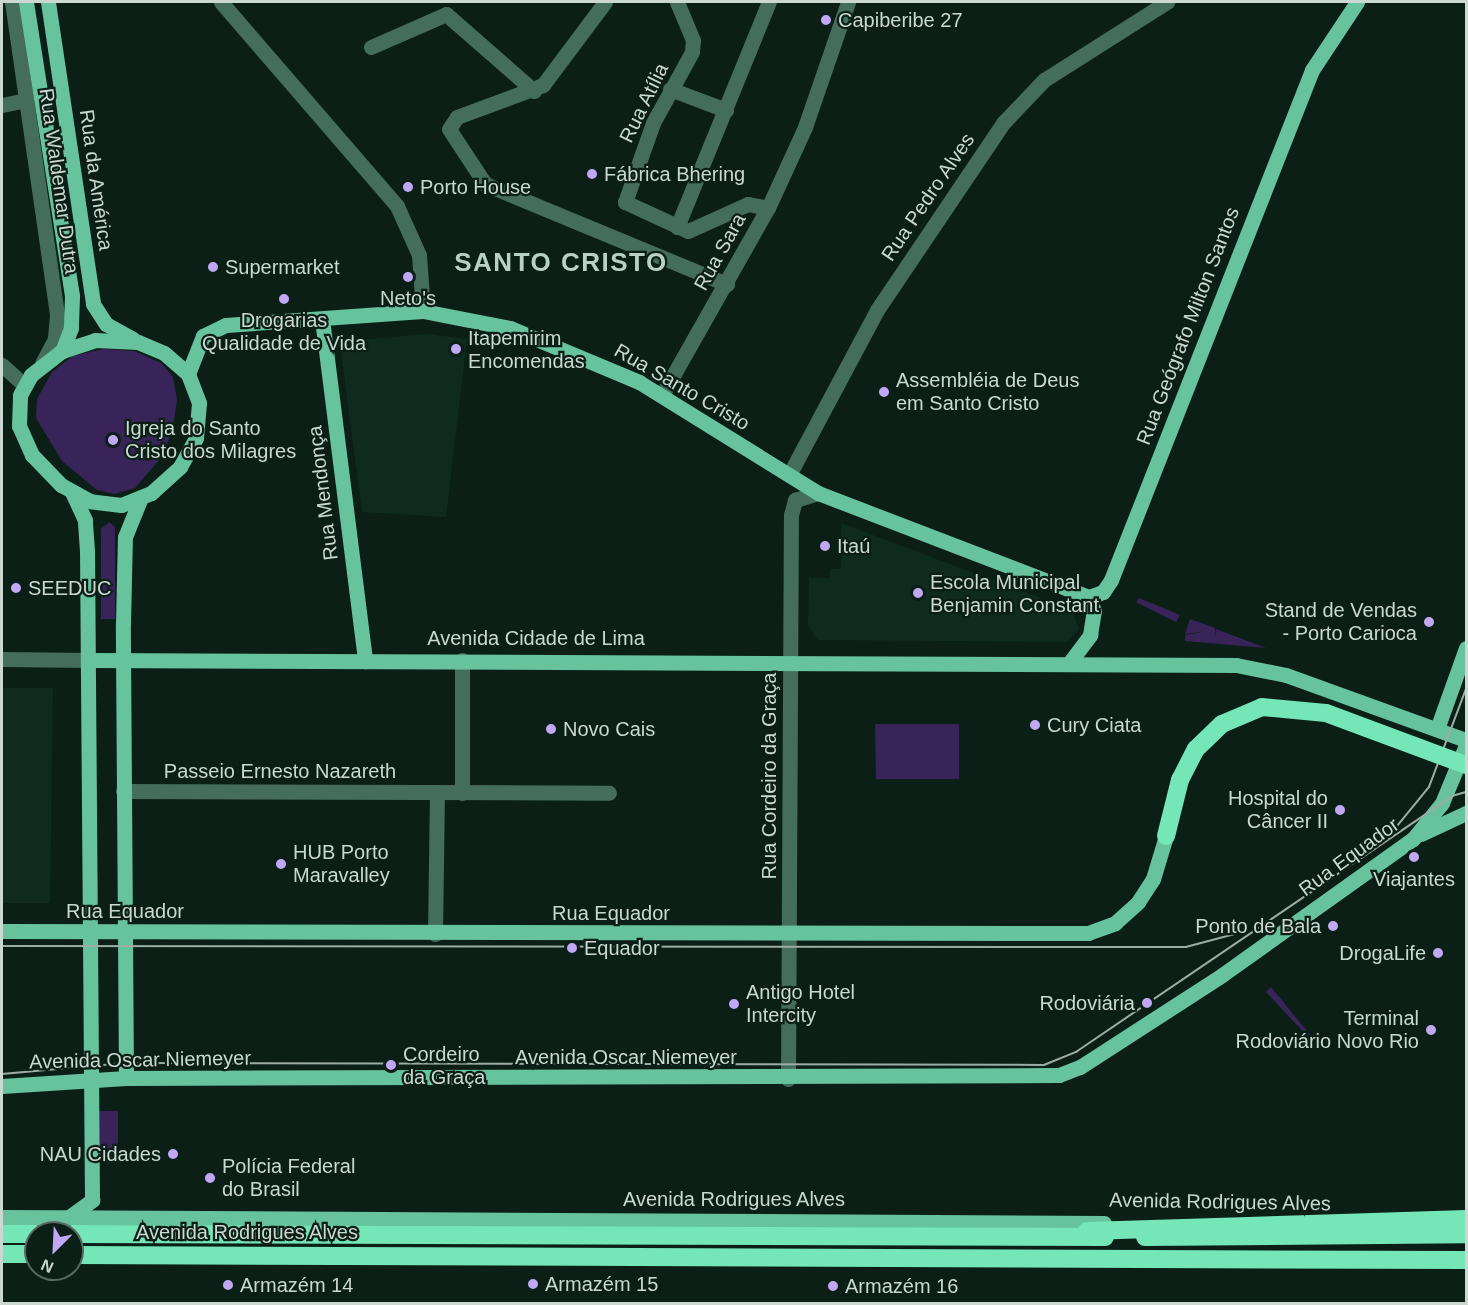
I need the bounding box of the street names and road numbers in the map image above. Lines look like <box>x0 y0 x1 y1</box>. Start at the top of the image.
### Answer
street label: Rua Atília <box>614 59 674 147</box>
street label: Rua Waldemar Dutra <box>34 87 84 275</box>
street label: Rua da América <box>74 107 118 253</box>
street label: Rua Pedro Alves <box>876 128 980 266</box>
street label: Rua Geógrafo Milton Santos <box>1132 204 1244 448</box>
street label: Rua Sara <box>689 209 751 295</box>
street label: Rua Santo Cristo <box>610 339 754 435</box>
street label: Rua Mendonça <box>303 424 343 562</box>
street label: Avenida Cidade de Lima <box>427 626 645 650</box>
street label: Rua Cordeiro da Graça <box>757 673 781 879</box>
street label: Passeio Ernesto Nazareth <box>164 759 396 783</box>
street label: Rua Equador <box>1294 813 1404 901</box>
street label: Rua Equador <box>66 899 184 923</box>
street label: Rua Equador <box>552 901 670 925</box>
street label: Avenida Oscar Niemeyer <box>515 1045 737 1069</box>
street label: Avenida Oscar Niemeyer <box>29 1046 251 1074</box>
street label: Avenida Rodrigues Alves <box>622 1187 846 1211</box>
street label: Avenida Rodrigues Alves <box>1108 1188 1332 1216</box>
street label: Avenida Rodrigues Alves <box>135 1220 359 1244</box>

